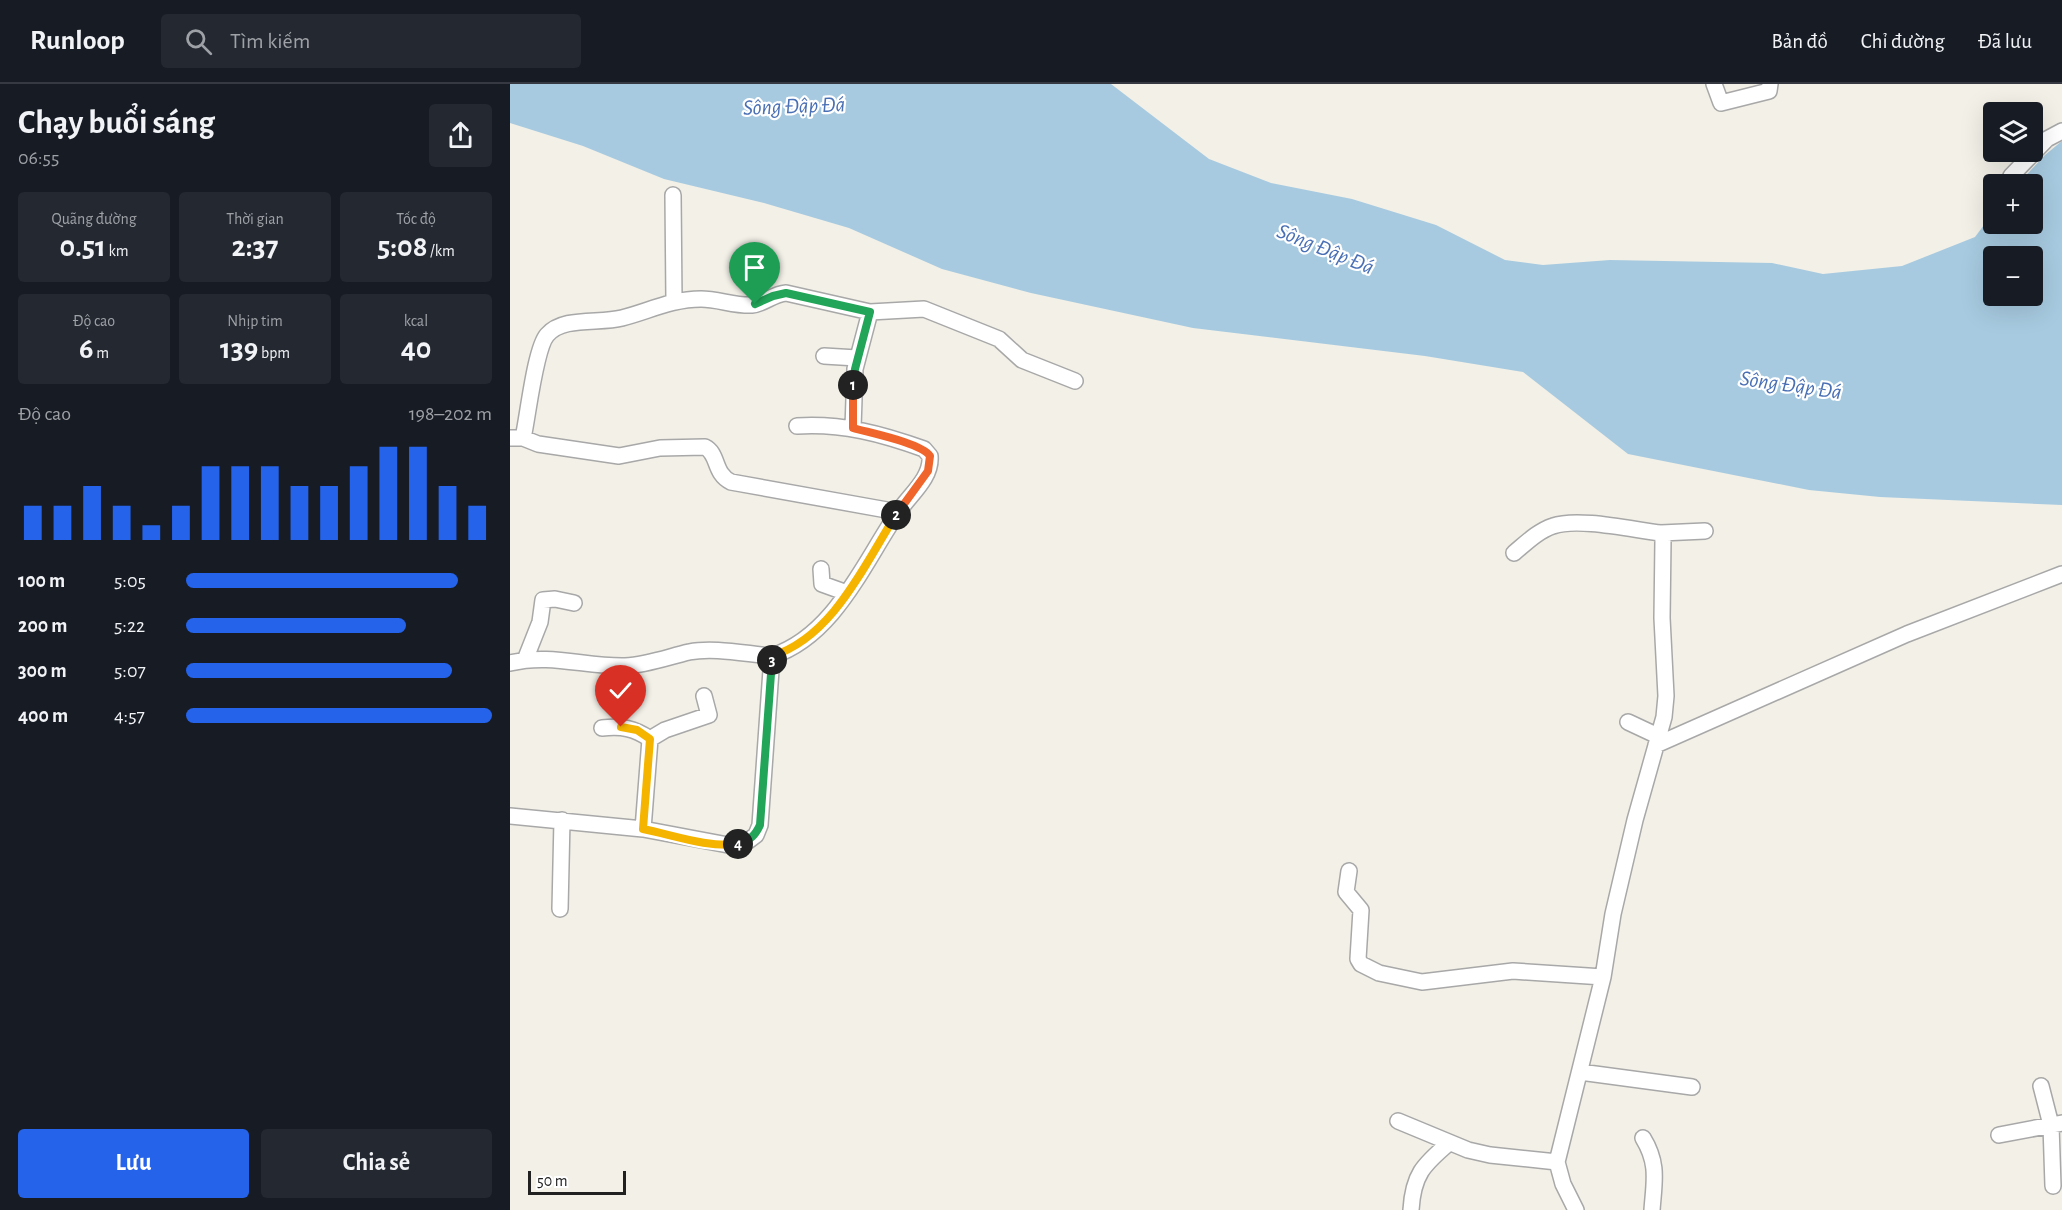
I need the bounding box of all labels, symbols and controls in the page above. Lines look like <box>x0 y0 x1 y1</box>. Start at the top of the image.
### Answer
search box <box>161 14 581 68</box>
icon: search <box>182 25 215 58</box>
text: Runloop <box>30 27 125 55</box>
text: Tìm kiếm <box>230 30 310 52</box>
text: Bản đồ <box>1771 31 1828 52</box>
text: Chỉ đường <box>1861 31 1945 52</box>
text: Đã lưu <box>1978 31 2032 52</box>
water label: Sông Đập Đá <box>743 93 846 120</box>
map controls <box>1983 102 2043 306</box>
button: layers <box>1983 102 2043 162</box>
button: share <box>429 104 492 167</box>
text: Chạy buổi sáng <box>18 107 215 140</box>
text: 06:55 <box>18 148 59 168</box>
button: + <box>1983 174 2043 234</box>
text: Quãng đường <box>51 211 137 227</box>
text: Thời gian <box>226 211 284 227</box>
text: Tốc độ <box>396 211 436 227</box>
water label: Sông Đập Đá <box>1274 220 1377 279</box>
text: 0.51 <box>59 232 106 262</box>
text: 2:37 <box>232 232 278 262</box>
text: 5:08 <box>377 232 427 262</box>
pin <box>729 242 780 304</box>
text: km <box>106 243 129 259</box>
text: /km <box>427 243 455 259</box>
button: − <box>1983 246 2043 306</box>
icon: arrive <box>738 251 771 284</box>
text: Độ cao <box>73 313 115 329</box>
text: Nhịp tim <box>227 313 283 329</box>
text: kcal <box>404 313 428 329</box>
text: 6 <box>79 334 94 364</box>
text: 139 <box>220 334 258 364</box>
text: 40 <box>401 334 431 364</box>
text: m <box>94 345 109 361</box>
text: bpm <box>258 345 290 361</box>
water label: Sông Đập Đá <box>1739 367 1843 404</box>
pin: 1 <box>838 370 868 400</box>
text: 1 <box>850 377 856 393</box>
text: Độ cao <box>18 404 71 424</box>
text: 198–202 m <box>409 404 492 424</box>
pin: 2 <box>881 500 911 530</box>
text: 2 <box>892 507 900 523</box>
text: 100 m <box>18 571 65 591</box>
text: 5:05 <box>114 571 146 591</box>
text: 200 m <box>18 616 67 636</box>
text: 5:22 <box>114 616 145 636</box>
pin: 3 <box>757 645 787 675</box>
text: 3 <box>769 652 775 668</box>
text: 300 m <box>18 661 67 681</box>
text: 5:07 <box>114 661 146 681</box>
pin <box>595 665 646 727</box>
icon: check <box>604 674 637 707</box>
text: 400 m <box>18 706 68 726</box>
text: 4:57 <box>114 706 145 726</box>
pin: 4 <box>723 829 753 859</box>
text: 4 <box>734 836 742 852</box>
button: Lưu <box>18 1129 249 1198</box>
button: Chia sẻ <box>261 1129 492 1198</box>
scale bar <box>528 1168 626 1196</box>
text: 50 m <box>537 1173 568 1189</box>

